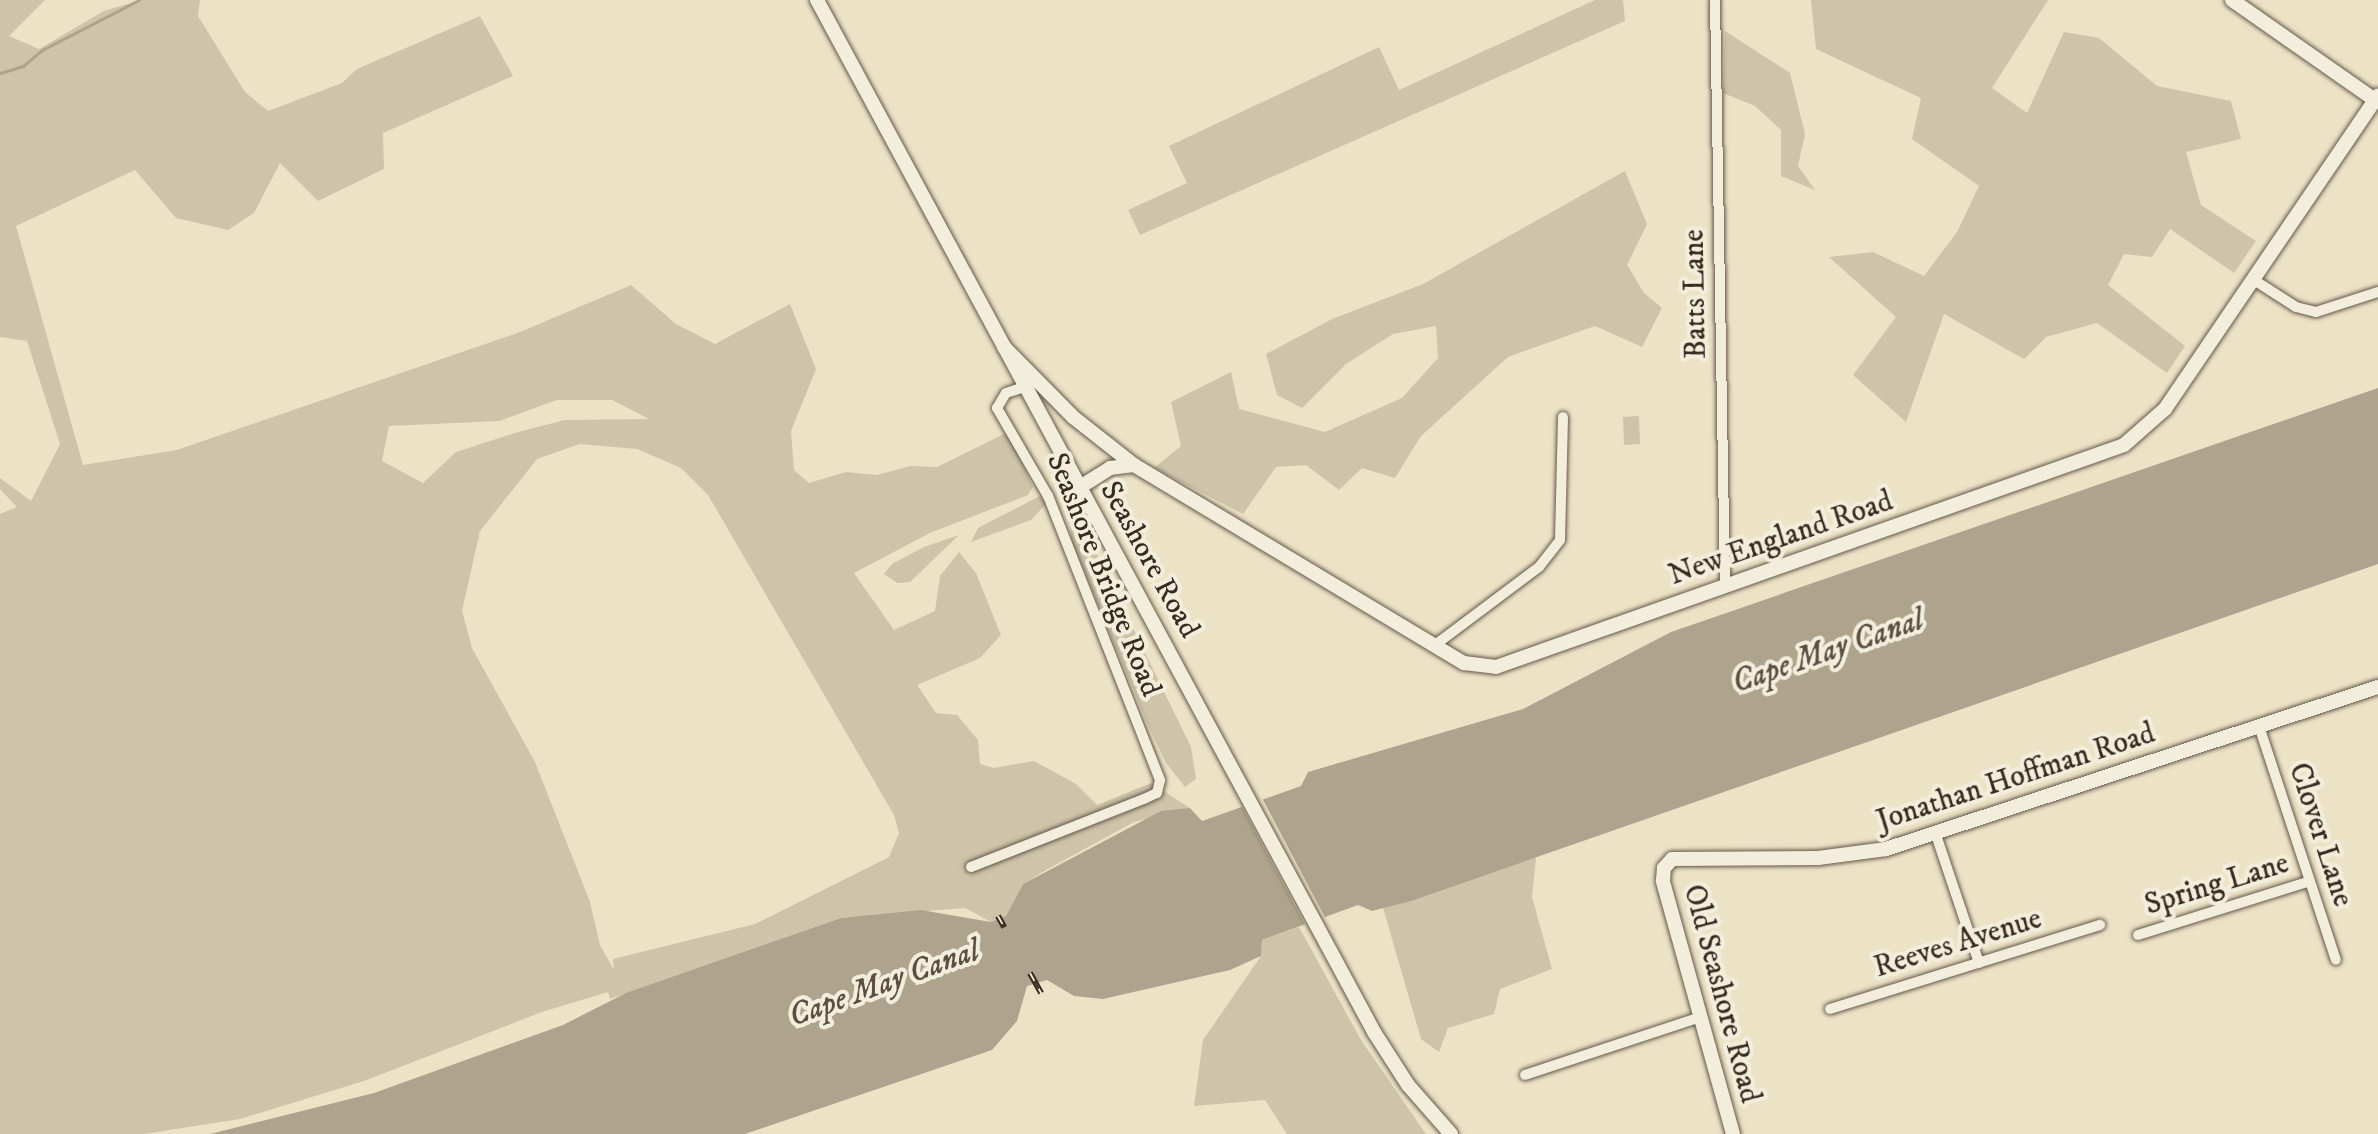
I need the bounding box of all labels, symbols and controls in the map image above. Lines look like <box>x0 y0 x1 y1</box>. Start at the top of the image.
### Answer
street label: Batts Lane <box>1677 229 1715 359</box>
street label: Seashore Bridge Road <box>1038 448 1168 702</box>
street label: Seashore Road <box>1091 476 1207 644</box>
street label: New England Road <box>1664 484 1898 594</box>
water label: Cape May Canal <box>1727 601 1929 703</box>
street label: Jonathan Hoffman Road <box>1872 716 2160 840</box>
street label: Clover Lane <box>2280 759 2360 911</box>
street label: Spring Lane <box>2141 846 2293 924</box>
street label: Old Seashore Road <box>1675 881 1767 1107</box>
street label: Reeves Avenue <box>1870 901 2046 987</box>
water label: Cape May Canal <box>783 932 985 1036</box>

